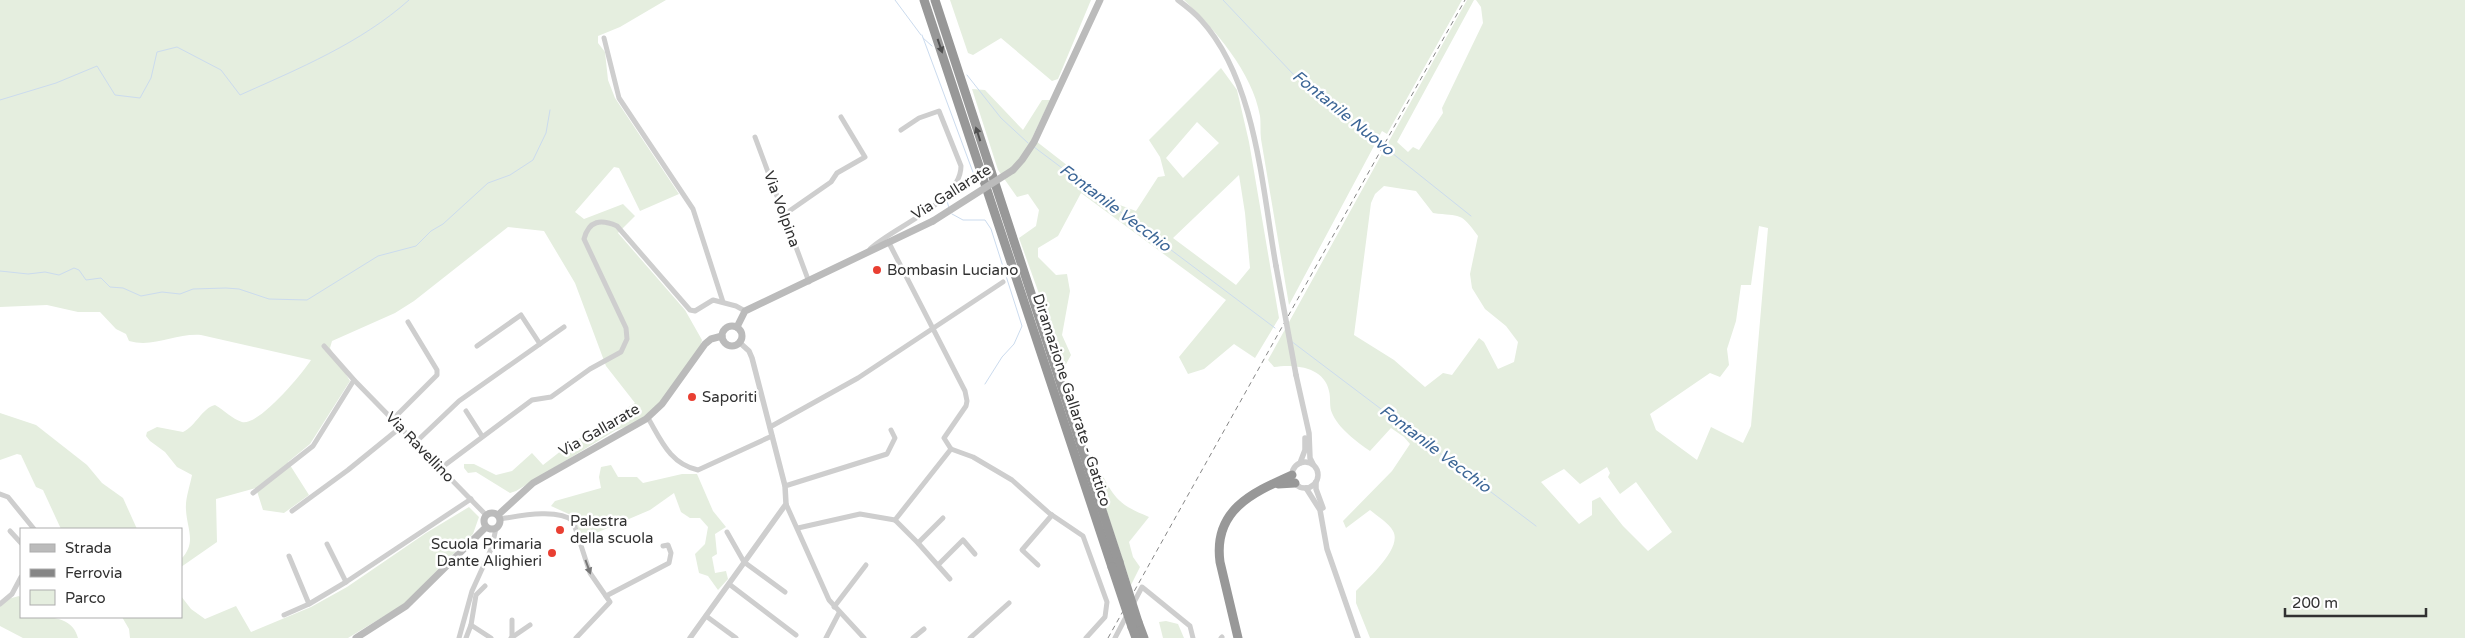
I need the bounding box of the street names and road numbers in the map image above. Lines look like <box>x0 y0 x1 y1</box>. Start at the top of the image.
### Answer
street label: Via Gallarate <box>908 160 994 224</box>
street label: Via Volpina <box>760 169 804 249</box>
street label: Diramazione Gallarate - Gattico <box>1029 291 1115 509</box>
street label: Via Gallarate <box>555 400 643 460</box>
street label: Via Ravellino <box>382 408 458 486</box>

